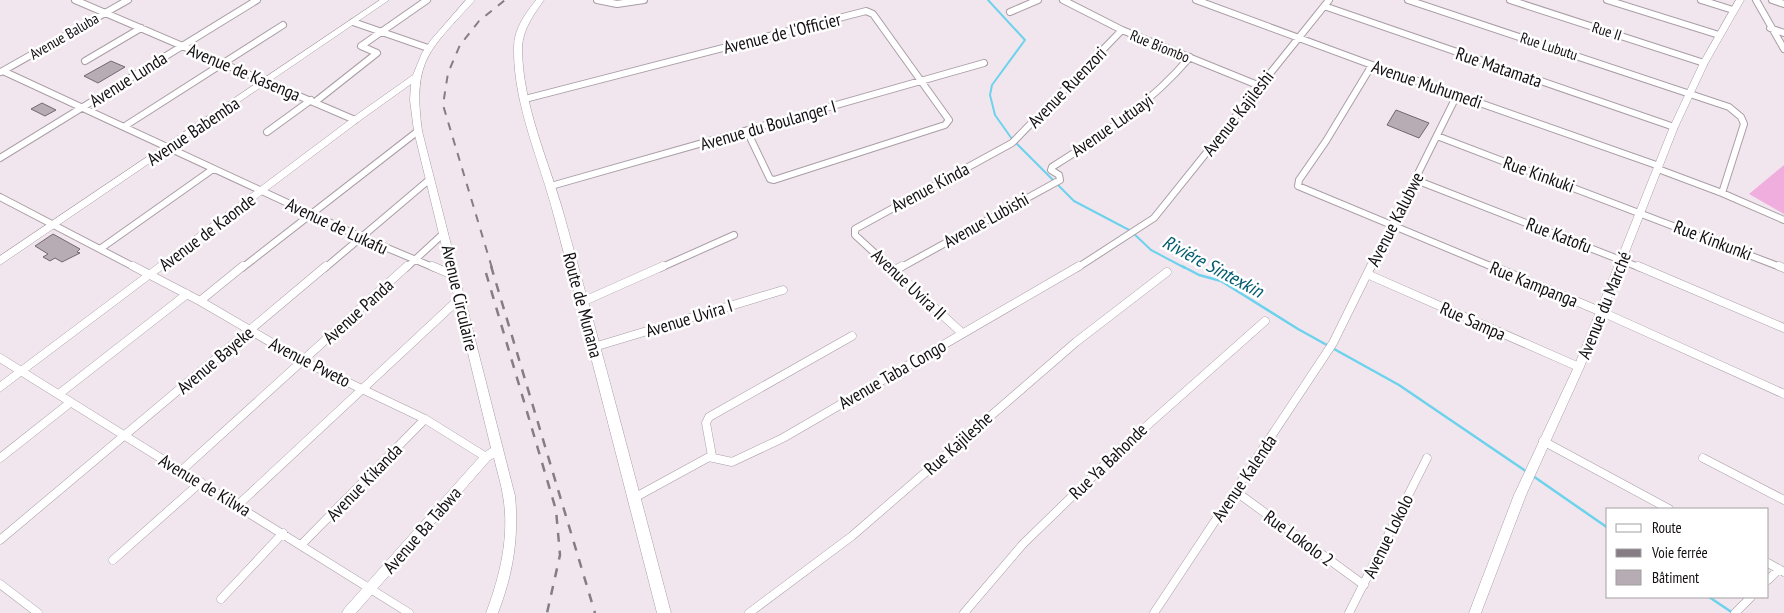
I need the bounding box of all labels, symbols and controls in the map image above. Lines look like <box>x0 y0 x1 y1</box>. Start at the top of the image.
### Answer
street label: Avenue de l'Officier <box>721 7 843 59</box>
street label: Avenue Baluba <box>26 9 102 63</box>
street label: Rue II <box>1590 17 1624 45</box>
street label: Rue Biombo <box>1127 25 1193 67</box>
street label: Rue Lubutu <box>1518 28 1580 64</box>
street label: Avenue de Kasenga <box>184 38 304 106</box>
street label: Avenue Ruenzori <box>1023 42 1111 132</box>
street label: Rue Matamata <box>1453 42 1545 92</box>
street label: Avenue Lunda <box>85 46 171 112</box>
street label: Avenue Muhumedi <box>1369 54 1485 114</box>
street label: Avenue Kajileshi <box>1197 66 1279 160</box>
street label: Avenue Lutuayi <box>1066 88 1158 162</box>
street label: Avenue Babemba <box>142 92 244 170</box>
street label: Avenue du Boulanger I <box>697 95 839 155</box>
street label: Rue Kinkuki <box>1500 151 1578 197</box>
street label: Avenue Kinda <box>887 157 973 217</box>
street label: Avenue Kalubwe <box>1361 168 1429 270</box>
street label: Avenue Lubishi <box>939 187 1033 253</box>
street label: Avenue de Kaonde <box>154 188 260 276</box>
street label: Avenue de Lukafu <box>282 192 392 260</box>
street label: Rue Katofu <box>1523 212 1595 258</box>
street label: Rue Kinkunki <box>1671 215 1755 265</box>
water label: Riviére Sintexkin <box>1159 229 1269 303</box>
street label: Avenue Circulaire <box>437 243 483 353</box>
street label: Avenue Uvira II <box>867 244 951 324</box>
street label: Avenue du Marché <box>1572 248 1636 362</box>
street label: Route de Munana <box>558 250 608 360</box>
street label: Rue Kampanga <box>1487 256 1581 312</box>
street label: Avenue Panda <box>318 273 398 349</box>
street label: Avenue Uvira I <box>643 294 735 342</box>
street label: Rue Sampa <box>1437 296 1509 346</box>
street label: Avenue Bayeke <box>172 321 258 399</box>
street label: Avenue Pweto <box>266 332 355 392</box>
street label: Avenue Taba Congo <box>834 334 950 414</box>
street label: Rue Kajileshe <box>919 406 997 480</box>
street label: Rue Ya Bahonde <box>1064 418 1152 504</box>
street label: Avenue Kalenda <box>1207 430 1281 526</box>
street label: Avenue Kikanda <box>321 438 407 526</box>
street label: Avenue de Kilwa <box>155 449 255 521</box>
street label: Avenue Ba Tabwa <box>378 482 466 578</box>
street label: Avenue Lokolo <box>1358 490 1418 582</box>
street label: Rue Lokolo 2 <box>1260 505 1338 571</box>
legend <box>1606 508 1769 598</box>
text: Route <box>1652 518 1682 537</box>
text: Voie ferrée <box>1651 543 1708 562</box>
text: Bâtiment <box>1652 568 1699 587</box>

